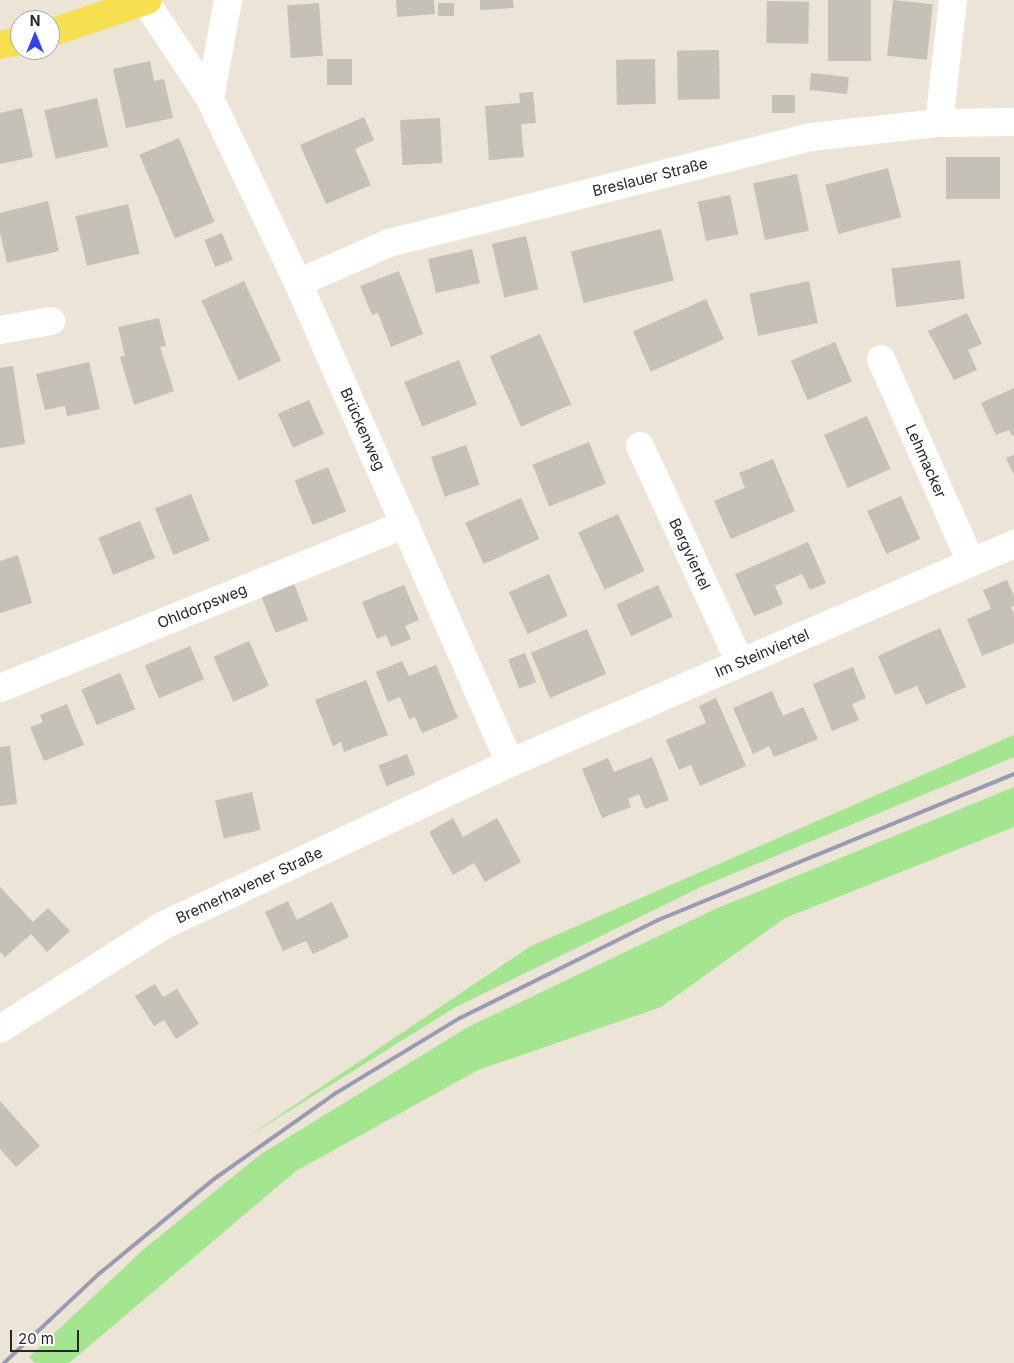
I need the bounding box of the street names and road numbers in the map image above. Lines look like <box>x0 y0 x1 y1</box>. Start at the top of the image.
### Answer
street label: Breslauer Straße <box>591 154 709 200</box>
street label: Brückenweg <box>337 385 389 473</box>
street label: Lehmacker <box>902 421 950 501</box>
street label: Bergviertel <box>666 515 714 593</box>
street label: Ohldorpsweg <box>155 580 249 632</box>
street label: Im Steinviertel <box>712 625 812 681</box>
street label: Bremerhavener Straße <box>173 843 325 927</box>

